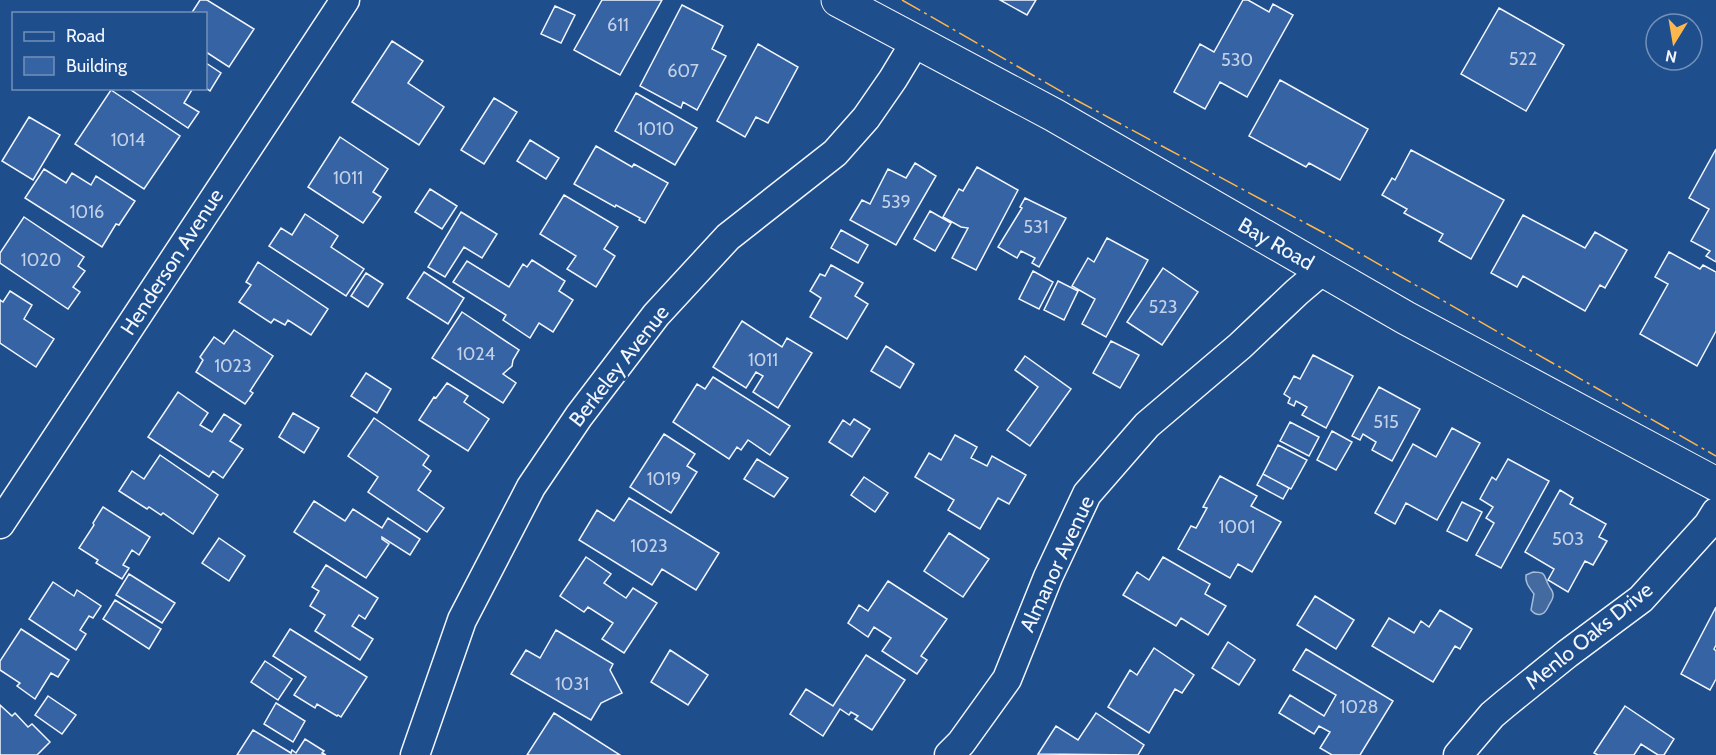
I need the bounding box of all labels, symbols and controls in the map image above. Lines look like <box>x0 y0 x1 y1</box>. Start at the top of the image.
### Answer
legend <box>12 12 207 90</box>
north arrow <box>1644 12 1704 72</box>
house number: 611 <box>607 14 629 36</box>
text: Road <box>66 25 105 47</box>
text: N <box>1664 46 1679 67</box>
house number: 522 <box>1509 48 1537 70</box>
house number: 530 <box>1221 49 1253 71</box>
text: Building <box>66 55 128 77</box>
house number: 607 <box>667 60 699 82</box>
house number: 1010 <box>638 118 674 140</box>
house number: 1014 <box>111 129 145 151</box>
house number: 1011 <box>333 167 363 189</box>
street label: Henderson Avenue <box>115 184 228 340</box>
house number: 539 <box>881 191 911 213</box>
house number: 1016 <box>70 201 104 223</box>
street label: Bay Road <box>1234 212 1318 275</box>
house number: 531 <box>1023 216 1049 238</box>
house number: 1020 <box>21 249 61 271</box>
house number: 523 <box>1149 296 1177 318</box>
street label: Berkeley Avenue <box>563 300 674 431</box>
house number: 1024 <box>457 343 495 365</box>
house number: 1011 <box>748 349 778 371</box>
house number: 1023 <box>214 355 252 377</box>
house number: 515 <box>1373 411 1399 433</box>
house number: 1019 <box>647 468 681 490</box>
street label: Almanor Avenue <box>1014 491 1099 636</box>
house number: 1001 <box>1219 516 1255 538</box>
house number: 503 <box>1552 528 1584 550</box>
house number: 1023 <box>630 535 668 557</box>
street label: Menlo Oaks Drive <box>1520 577 1658 695</box>
house number: 1031 <box>555 673 589 695</box>
house number: 1028 <box>1340 696 1378 718</box>

